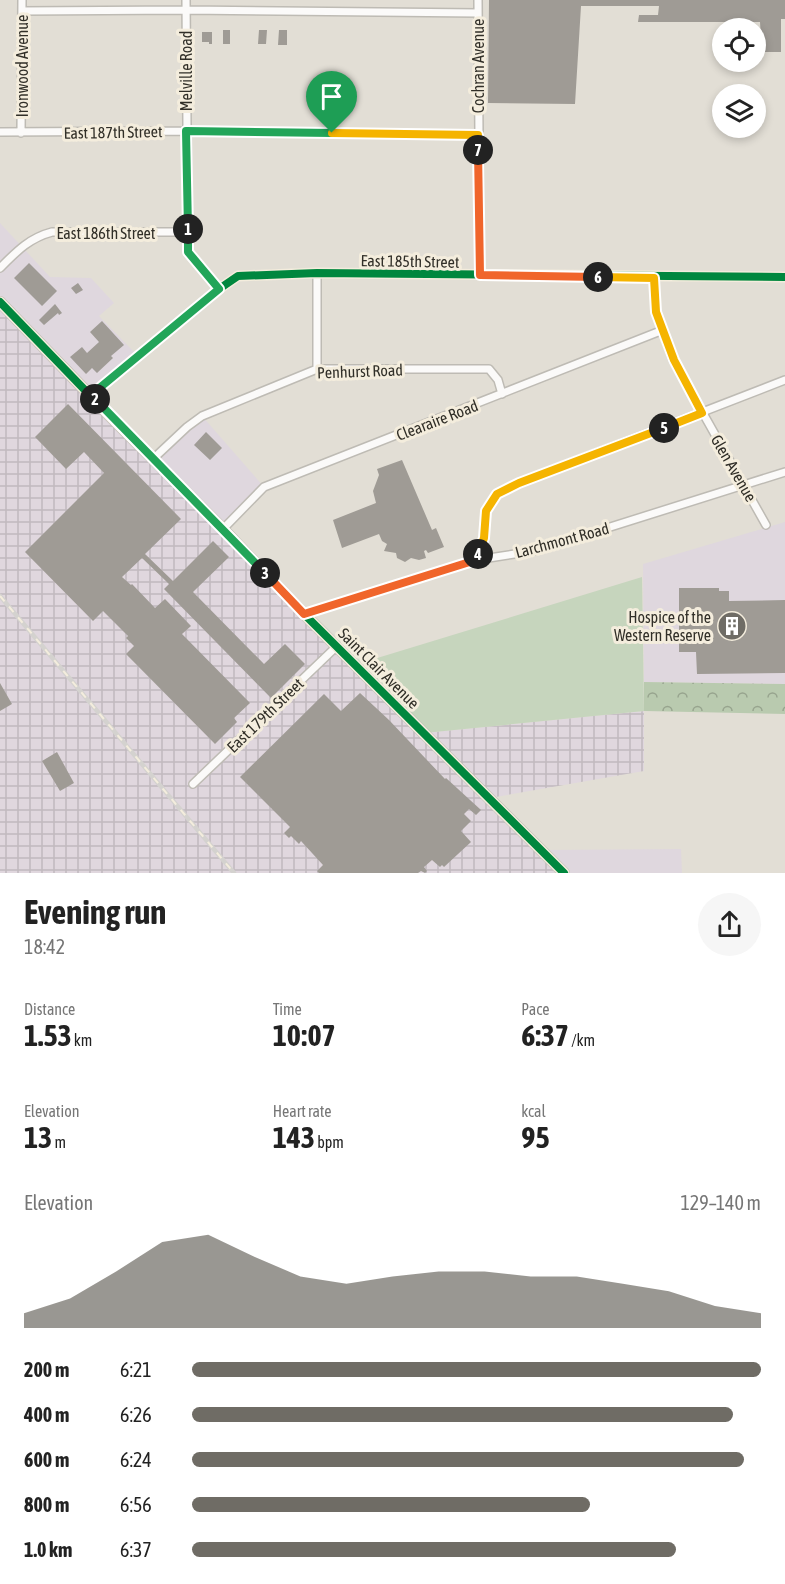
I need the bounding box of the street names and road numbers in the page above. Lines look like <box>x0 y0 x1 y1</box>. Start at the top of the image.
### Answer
street label: Ironwood Avenue <box>13 15 31 117</box>
street label: Cochran Avenue <box>469 19 487 113</box>
street label: Melville Road <box>177 31 195 111</box>
street label: East 187th Street <box>63 122 163 142</box>
street label: East 186th Street <box>57 224 156 242</box>
street label: East 185th Street <box>360 251 460 271</box>
street label: Penhurst Road <box>317 361 403 381</box>
street label: Clearaire Road <box>394 396 480 444</box>
street label: Glen Avenue <box>708 431 760 505</box>
street label: Larchmont Road <box>513 519 611 561</box>
street label: Saint Clair Avenue <box>335 624 423 712</box>
street label: East 179th Street <box>223 674 307 756</box>

